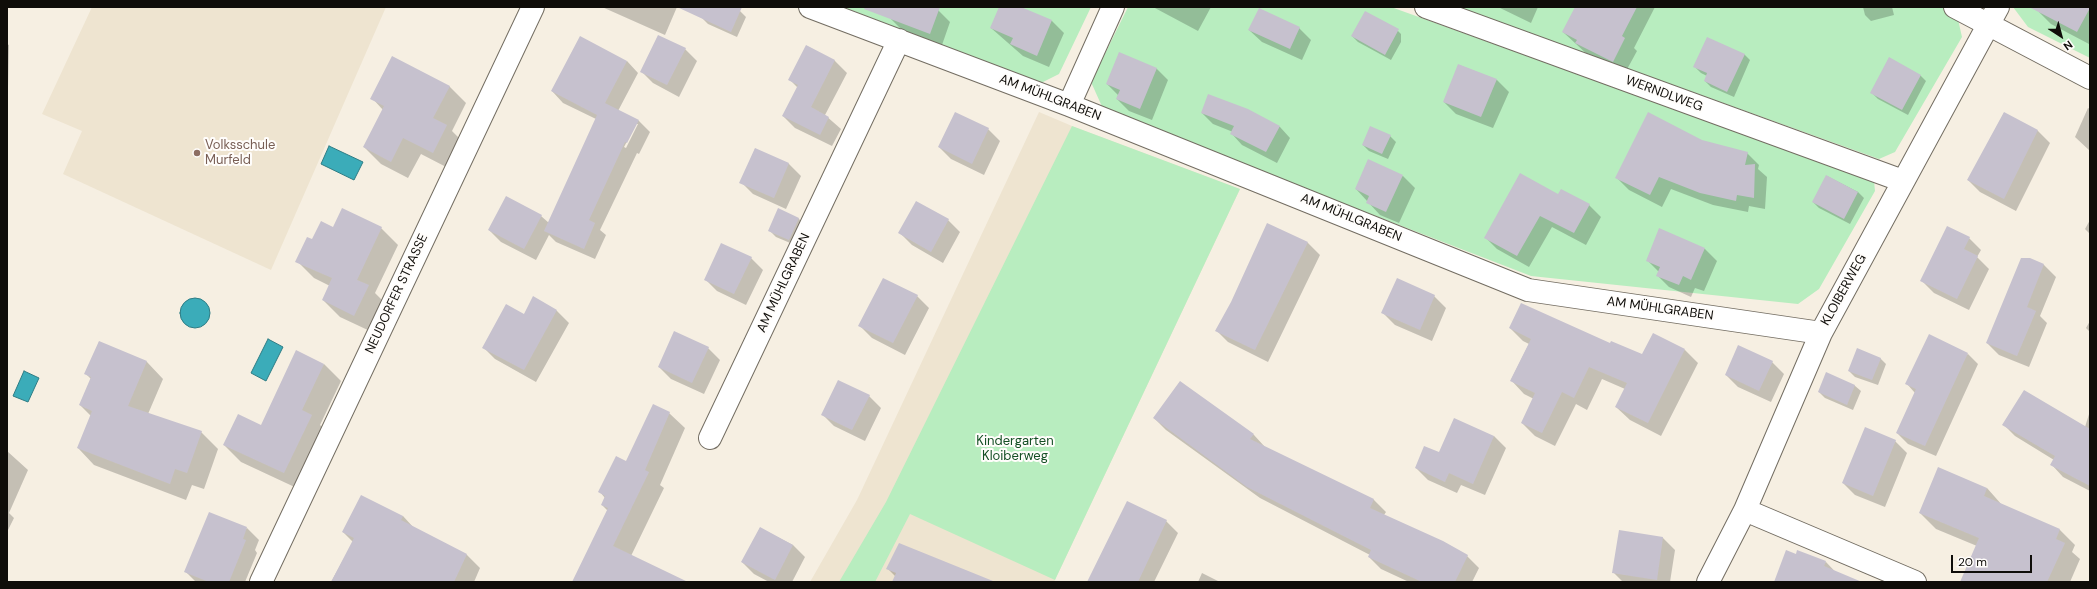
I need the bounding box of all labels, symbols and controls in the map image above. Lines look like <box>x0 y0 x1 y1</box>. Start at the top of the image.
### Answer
north arrow <box>2041 16 2081 56</box>
text: N <box>2061 38 2075 54</box>
street label: AM MÜHLGRABEN <box>997 71 1103 125</box>
street label: WERNDLWEG <box>1623 73 1705 115</box>
place label: Volksschule Murfeld <box>205 138 275 169</box>
marker: Volksschule Murfeld <box>192 148 202 158</box>
street label: AM MÜHLGRABEN <box>1298 191 1404 245</box>
street label: AM MÜHLGRABEN <box>754 231 814 335</box>
street label: NEUDORFER STRASSE <box>362 232 432 356</box>
street label: KLOIBERWEG <box>1818 252 1870 328</box>
street label: AM MÜHLGRABEN <box>1606 294 1714 324</box>
park label: Kindergarten Kloiberweg <box>976 434 1054 465</box>
scale bar <box>1953 547 2034 573</box>
text: 20 m <box>1958 554 1987 570</box>

